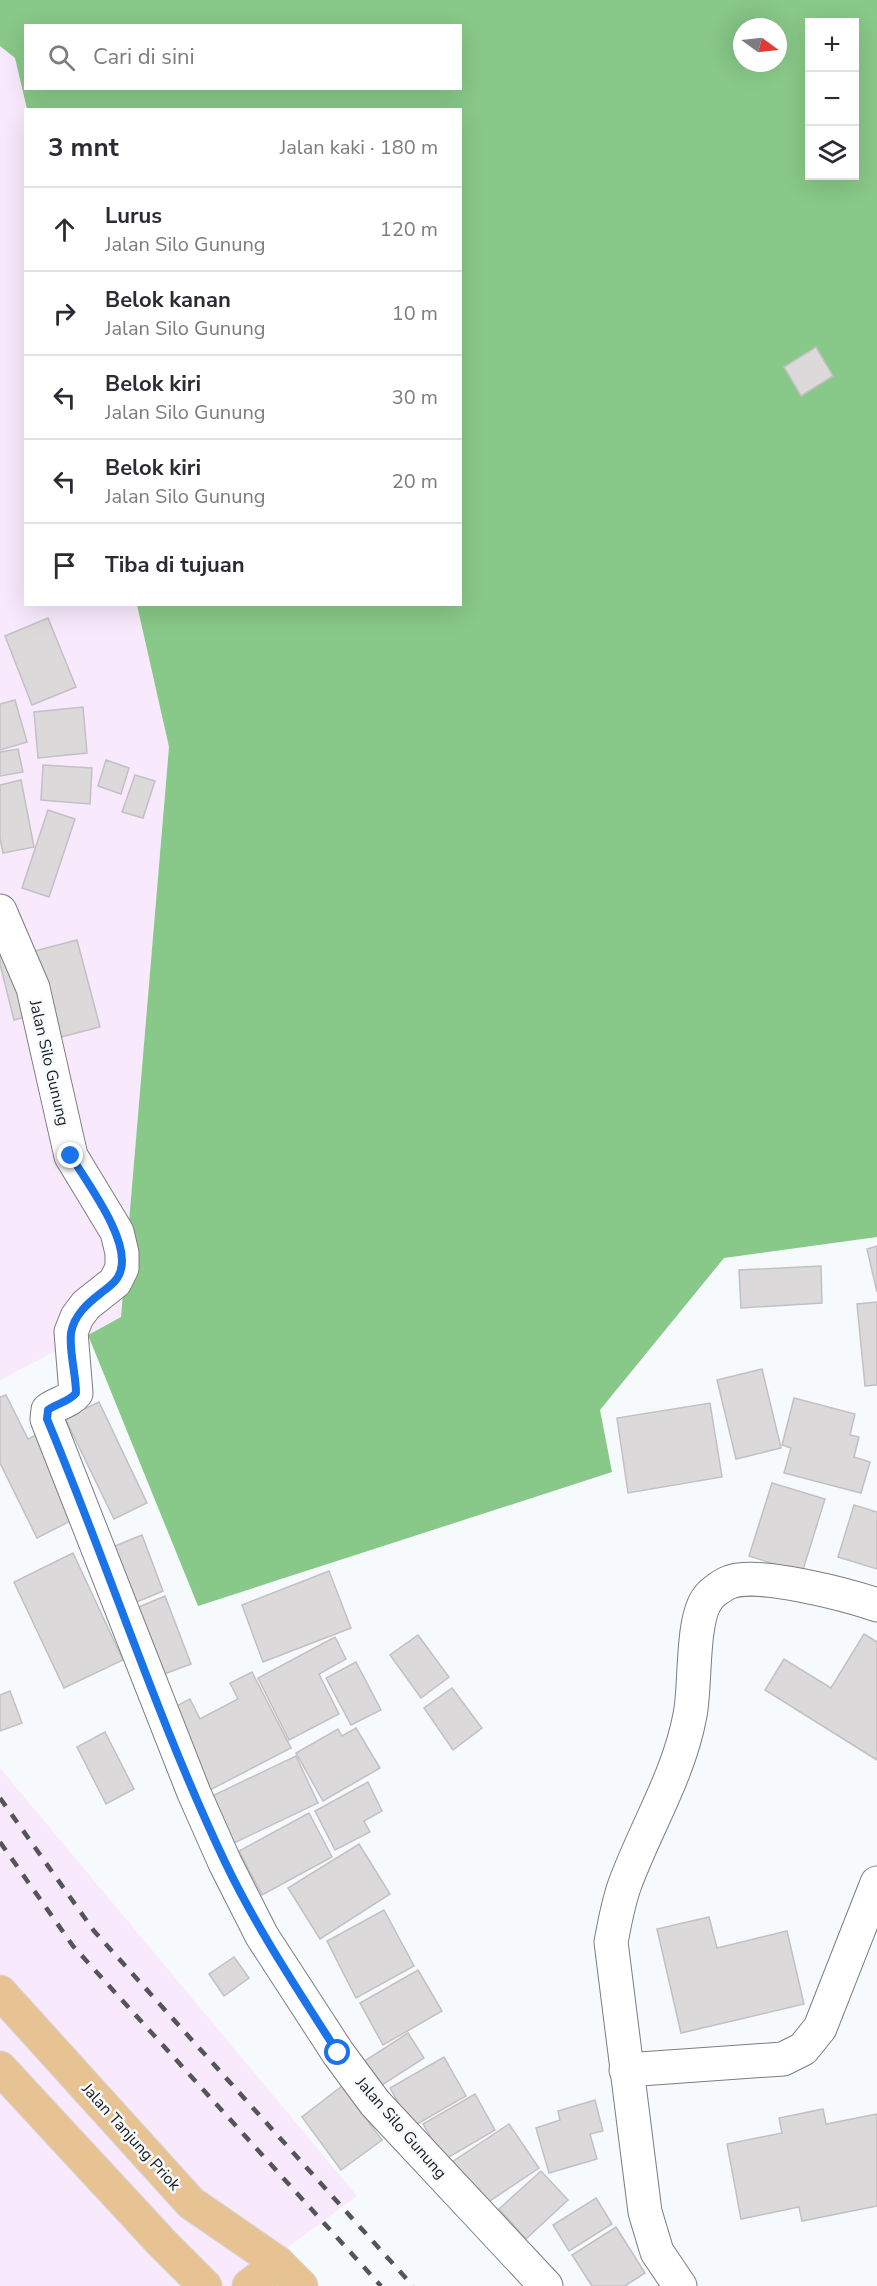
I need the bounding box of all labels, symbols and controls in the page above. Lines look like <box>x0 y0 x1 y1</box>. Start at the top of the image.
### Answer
north arrow <box>733 18 787 72</box>
map controls <box>805 18 859 180</box>
button: + <box>805 18 859 72</box>
search box <box>24 24 462 90</box>
icon: search <box>45 41 78 74</box>
text: Cari di sini <box>93 42 195 72</box>
button: − <box>805 72 859 126</box>
button: layers <box>805 126 859 180</box>
text: 3 mnt <box>48 130 119 165</box>
text: Jalan kaki · 180 m <box>280 134 438 161</box>
text: Lurus <box>105 201 162 231</box>
icon: ahead <box>48 213 81 246</box>
text: 120 m <box>380 216 438 243</box>
text: Jalan Silo Gunung <box>105 231 266 258</box>
text: Belok kanan <box>105 285 231 315</box>
icon: right <box>48 297 81 330</box>
text: 10 m <box>392 300 438 327</box>
text: Jalan Silo Gunung <box>105 315 266 342</box>
text: Belok kiri <box>105 369 201 399</box>
icon: left <box>48 381 81 414</box>
text: 30 m <box>392 384 438 411</box>
text: Jalan Silo Gunung <box>105 399 266 426</box>
text: Belok kiri <box>105 453 201 483</box>
icon: left <box>48 465 81 498</box>
text: 20 m <box>392 468 438 495</box>
text: Jalan Silo Gunung <box>105 483 266 510</box>
icon: arrive <box>48 549 81 582</box>
text: Tiba di tujuan <box>105 550 245 580</box>
street label: Jalan Silo Gunung <box>24 997 74 1128</box>
route end <box>57 1142 83 1168</box>
route start <box>324 2039 350 2065</box>
street label: Jalan Silo Gunung <box>350 2072 451 2184</box>
street label: Jalan Tanjung Priok <box>76 2078 186 2196</box>

